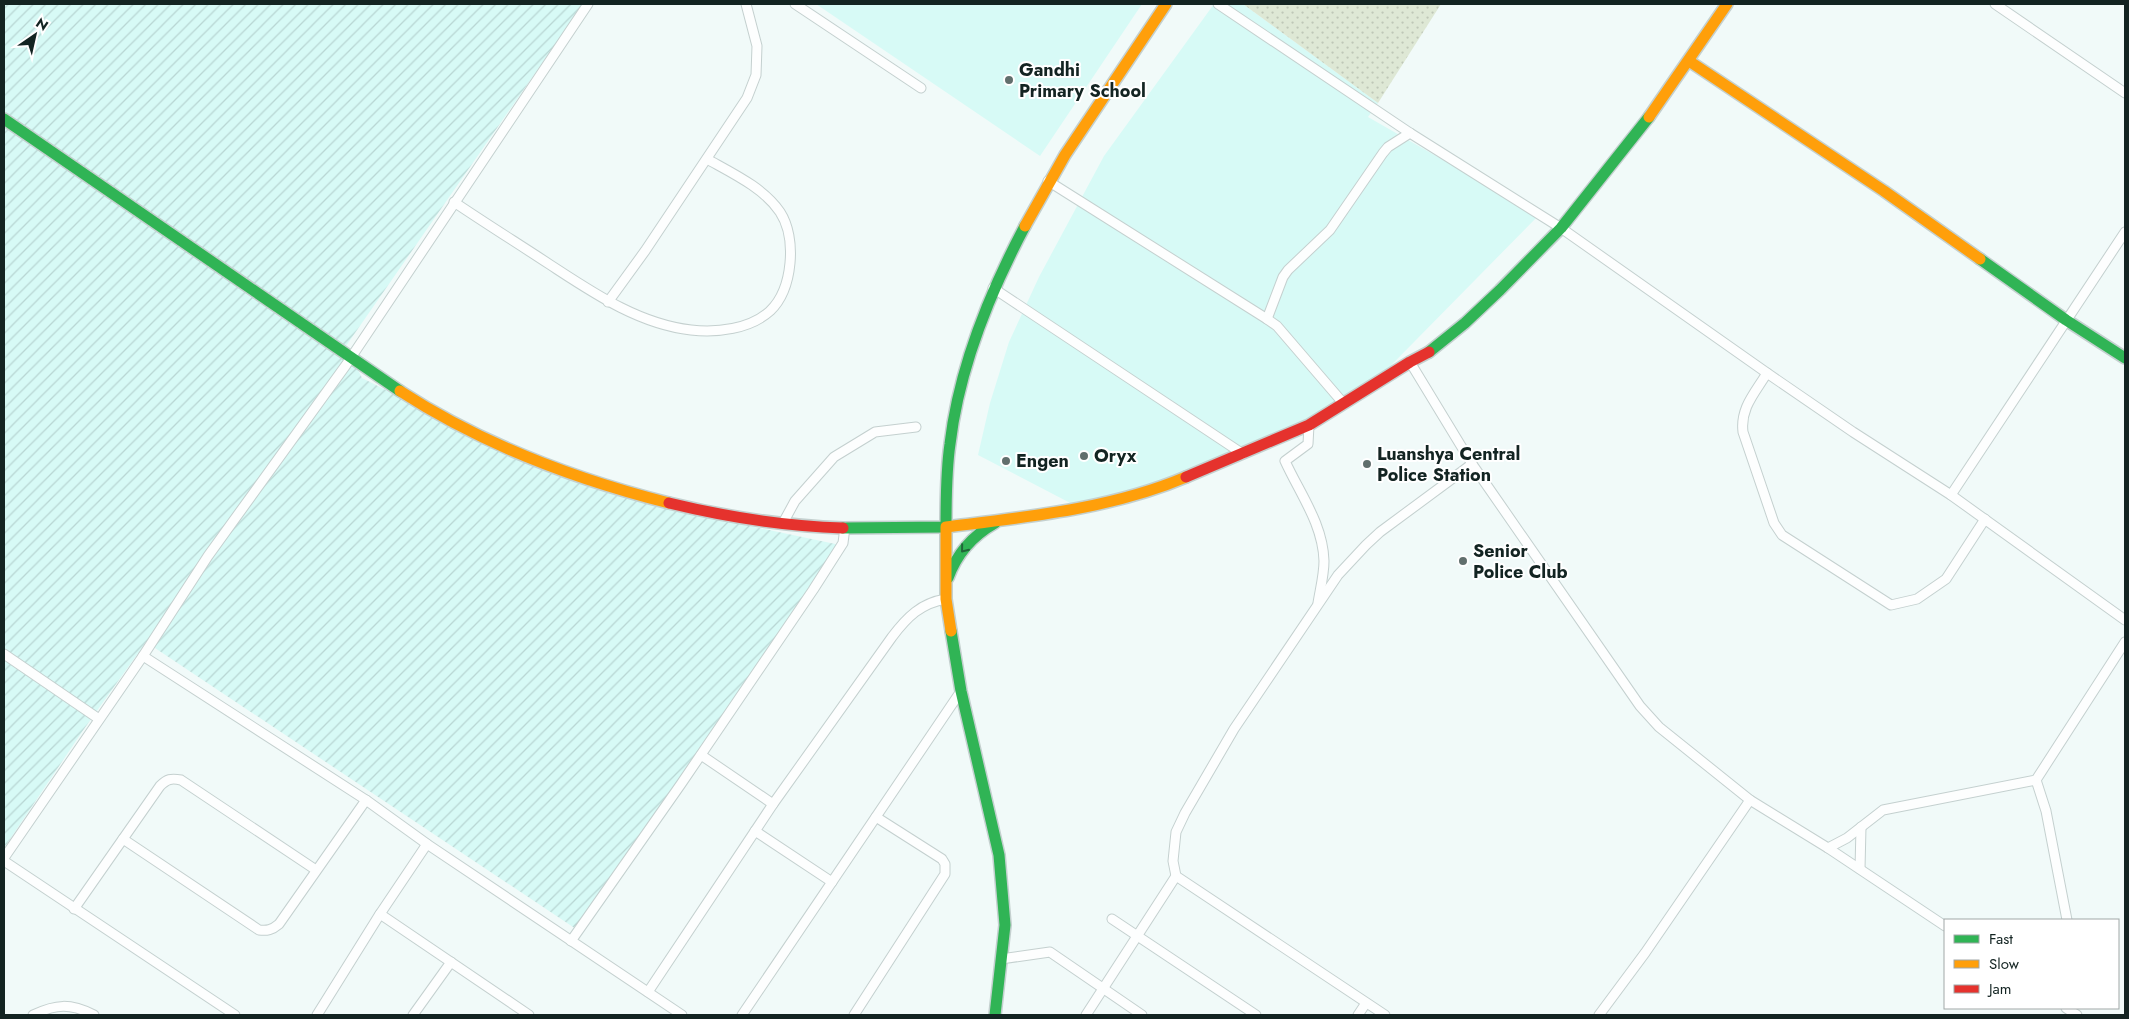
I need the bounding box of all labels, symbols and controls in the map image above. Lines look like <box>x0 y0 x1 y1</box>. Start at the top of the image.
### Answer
north arrow <box>10 10 60 60</box>
text: N <box>32 13 52 36</box>
place label: Gandhi Primary School <box>1019 57 1146 104</box>
marker: Gandhi Primary School <box>1003 74 1015 86</box>
place label: Luanshya Central Police Station <box>1377 441 1520 488</box>
place label: Oryx <box>1094 443 1137 469</box>
place label: Engen <box>1016 448 1069 474</box>
marker: Oryx <box>1078 450 1090 462</box>
marker: Engen <box>1000 455 1012 467</box>
marker: Luanshya Central Police Station <box>1361 458 1373 470</box>
place label: Senior Police Club <box>1473 538 1568 585</box>
one-way arrow <box>961 543 969 552</box>
marker: Senior Police Club <box>1457 555 1469 567</box>
legend <box>1944 919 2119 1009</box>
text: Fast <box>1989 928 2013 950</box>
text: Slow <box>1989 953 2020 975</box>
text: Jam <box>1987 978 2012 1000</box>

